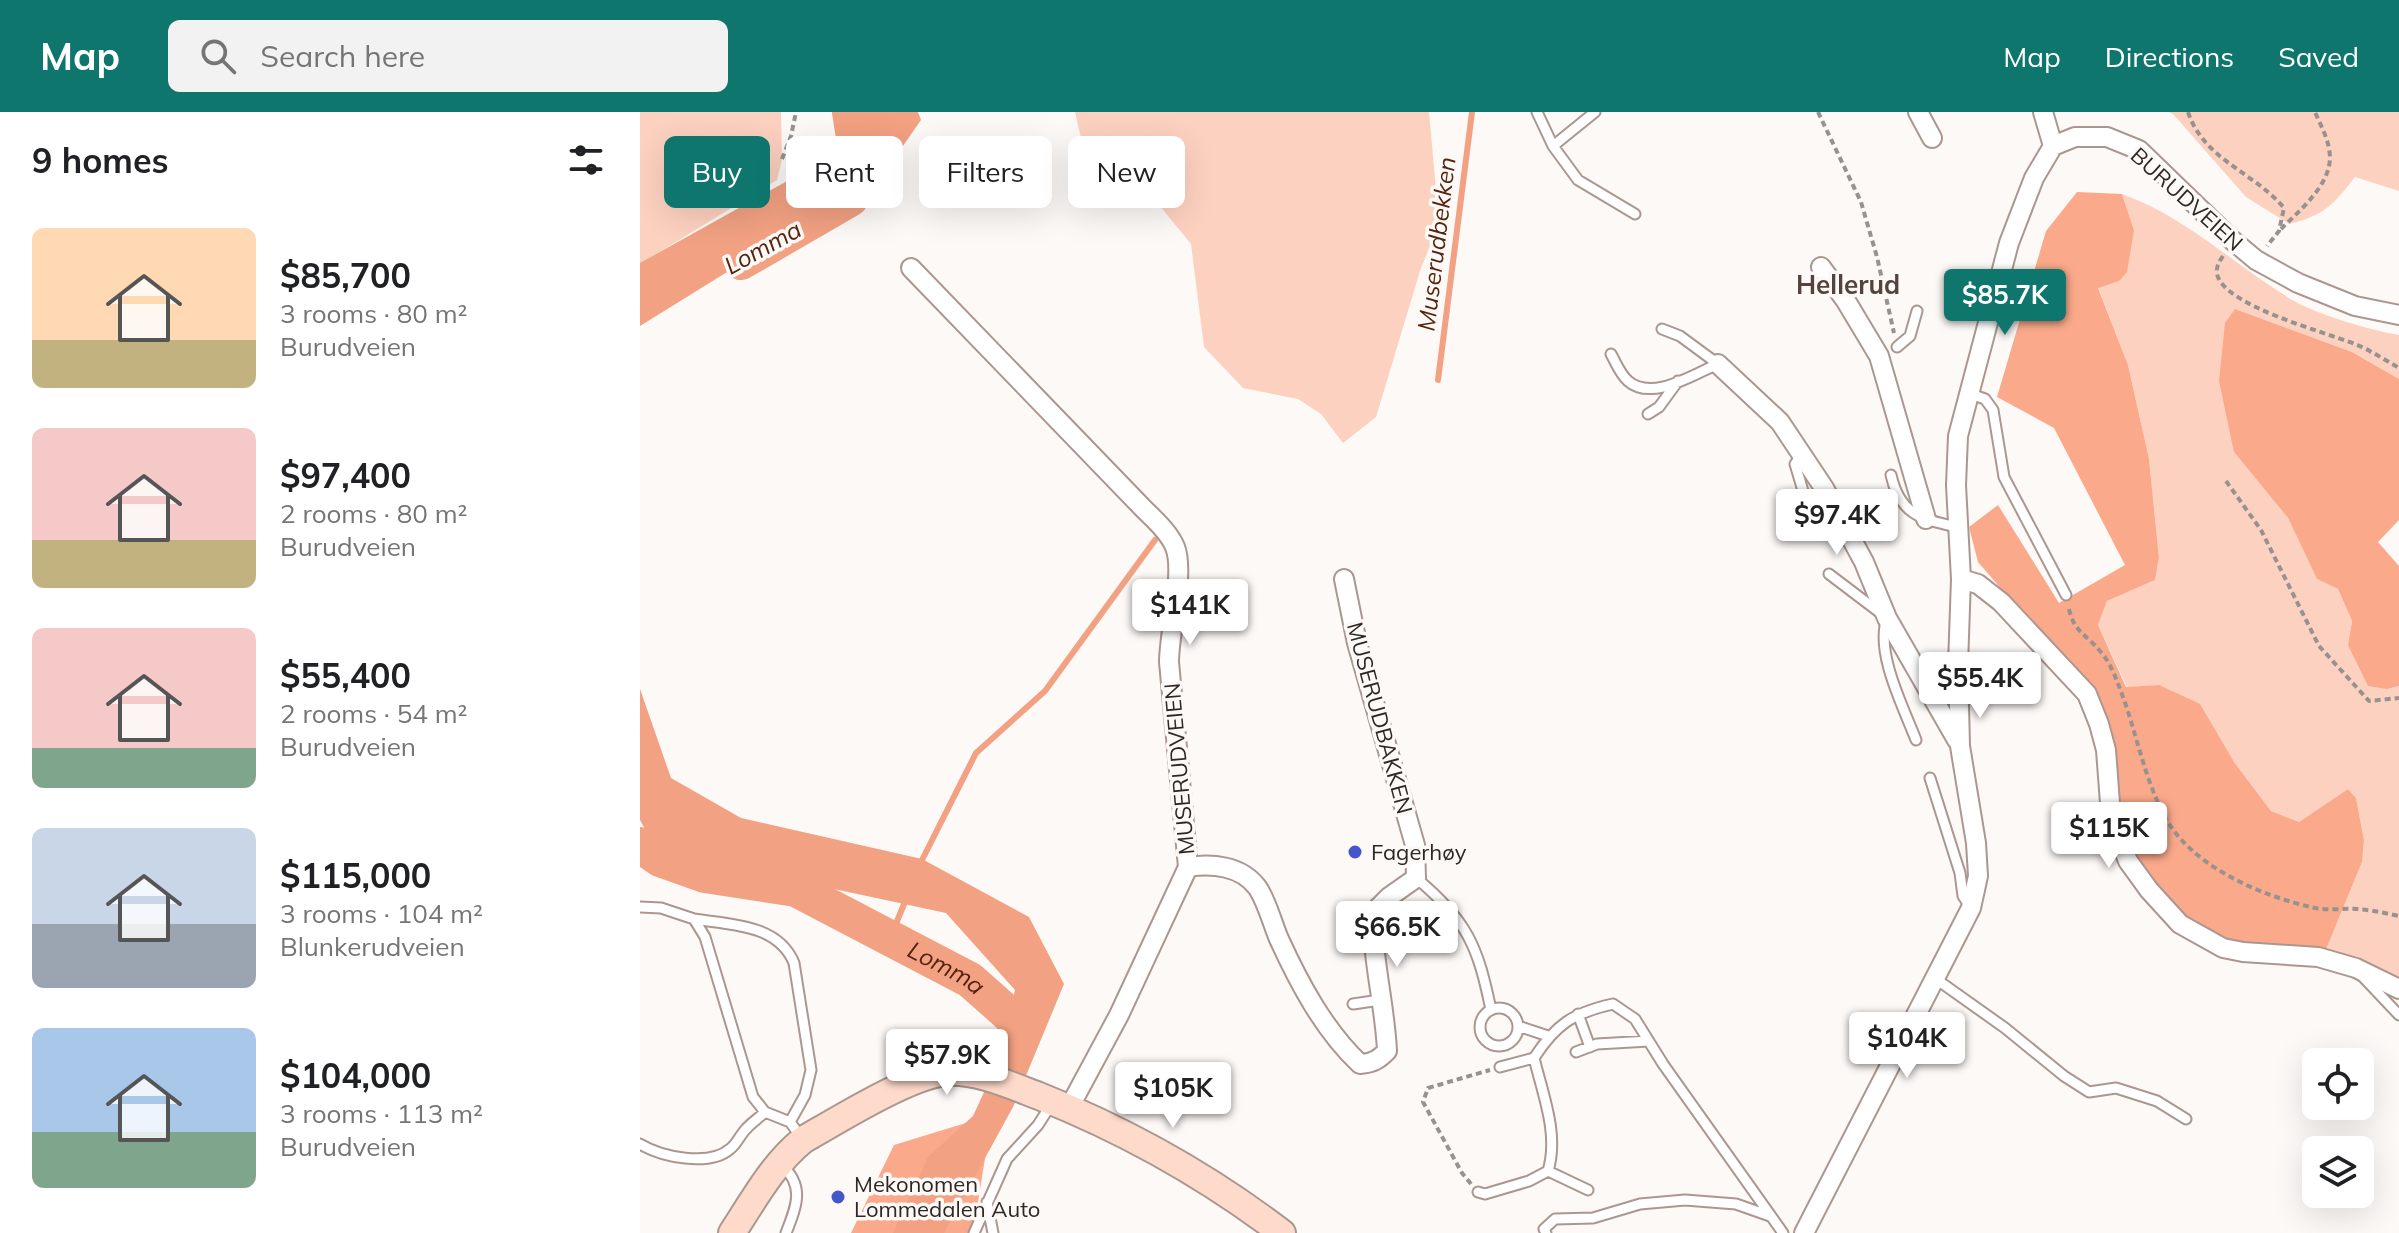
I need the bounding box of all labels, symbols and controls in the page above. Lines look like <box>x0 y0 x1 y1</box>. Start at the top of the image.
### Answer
search box <box>168 20 728 92</box>
text: Map <box>40 32 120 80</box>
icon: search <box>196 34 240 78</box>
text: Search here <box>260 37 425 75</box>
text: Map <box>2003 39 2061 74</box>
text: Directions <box>2105 39 2234 74</box>
text: Saved <box>2278 39 2359 74</box>
chip: Buy <box>664 136 770 208</box>
chip: Rent <box>786 136 903 208</box>
chip: Filters <box>919 136 1052 208</box>
chip: New <box>1068 136 1185 208</box>
icon: filters <box>564 138 608 182</box>
text: 9 homes <box>32 139 169 182</box>
street label: BURUDVEIEN <box>2125 141 2249 257</box>
water label: Muserudbekken <box>1410 155 1462 333</box>
water label: Lomma <box>719 214 806 280</box>
text: $85,700 <box>280 254 411 297</box>
icon: home <box>96 260 192 356</box>
district label: Hellerud <box>1796 268 1900 301</box>
pin: $85.7K <box>1940 269 2070 337</box>
text: $85.7K <box>1962 278 2048 311</box>
text: 3 rooms · 80 m² <box>280 297 467 330</box>
text: Burudveien <box>280 330 416 363</box>
text: $97,400 <box>280 454 411 497</box>
icon: home <box>96 460 192 556</box>
pin: $97.4K <box>1772 489 1902 557</box>
text: 2 rooms · 80 m² <box>280 497 467 530</box>
text: $97.4K <box>1794 498 1880 531</box>
text: Burudveien <box>280 530 416 563</box>
pin: $141K <box>1134 579 1246 647</box>
text: $141K <box>1150 588 1230 621</box>
street label: MUSERUDBAKKEN <box>1341 619 1419 817</box>
pin: $55.4K <box>1915 652 2045 720</box>
text: $55,400 <box>280 654 411 697</box>
icon: home <box>96 660 192 756</box>
text: $55.4K <box>1937 661 2023 694</box>
street label: MUSERUDVEIEN <box>1158 682 1200 856</box>
text: 2 rooms · 54 m² <box>280 697 467 730</box>
text: Burudveien <box>280 730 416 763</box>
pin: $115K <box>2053 802 2165 870</box>
text: $115K <box>2069 811 2149 844</box>
place label: Fagerhøy <box>1371 838 1467 866</box>
marker: Fagerhøy <box>1346 843 1364 861</box>
text: $115,000 <box>280 854 431 897</box>
icon: home <box>96 860 192 956</box>
text: 3 rooms · 104 m² <box>280 897 483 930</box>
pin: $66.5K <box>1332 901 1462 969</box>
text: $66.5K <box>1354 910 1440 943</box>
text: Blunkerudveien <box>280 930 465 963</box>
water label: Lomma <box>903 934 992 1000</box>
pin: $104K <box>1851 1012 1963 1080</box>
text: $104K <box>1867 1021 1947 1054</box>
pin: $57.9K <box>882 1029 1012 1097</box>
text: $57.9K <box>904 1038 990 1071</box>
map controls <box>2302 1048 2374 1208</box>
button: locate <box>2302 1048 2374 1120</box>
text: $104,000 <box>280 1054 431 1097</box>
icon: home <box>96 1060 192 1156</box>
pin: $105K <box>1117 1062 1229 1130</box>
text: $105K <box>1133 1071 1213 1104</box>
text: 3 rooms · 113 m² <box>280 1097 483 1130</box>
text: Burudveien <box>280 1130 416 1163</box>
button: layers <box>2302 1136 2374 1208</box>
place label: Mekonomen Lommedalen Auto <box>854 1170 1040 1223</box>
marker: Mekonomen Lommedalen Auto <box>829 1188 847 1206</box>

